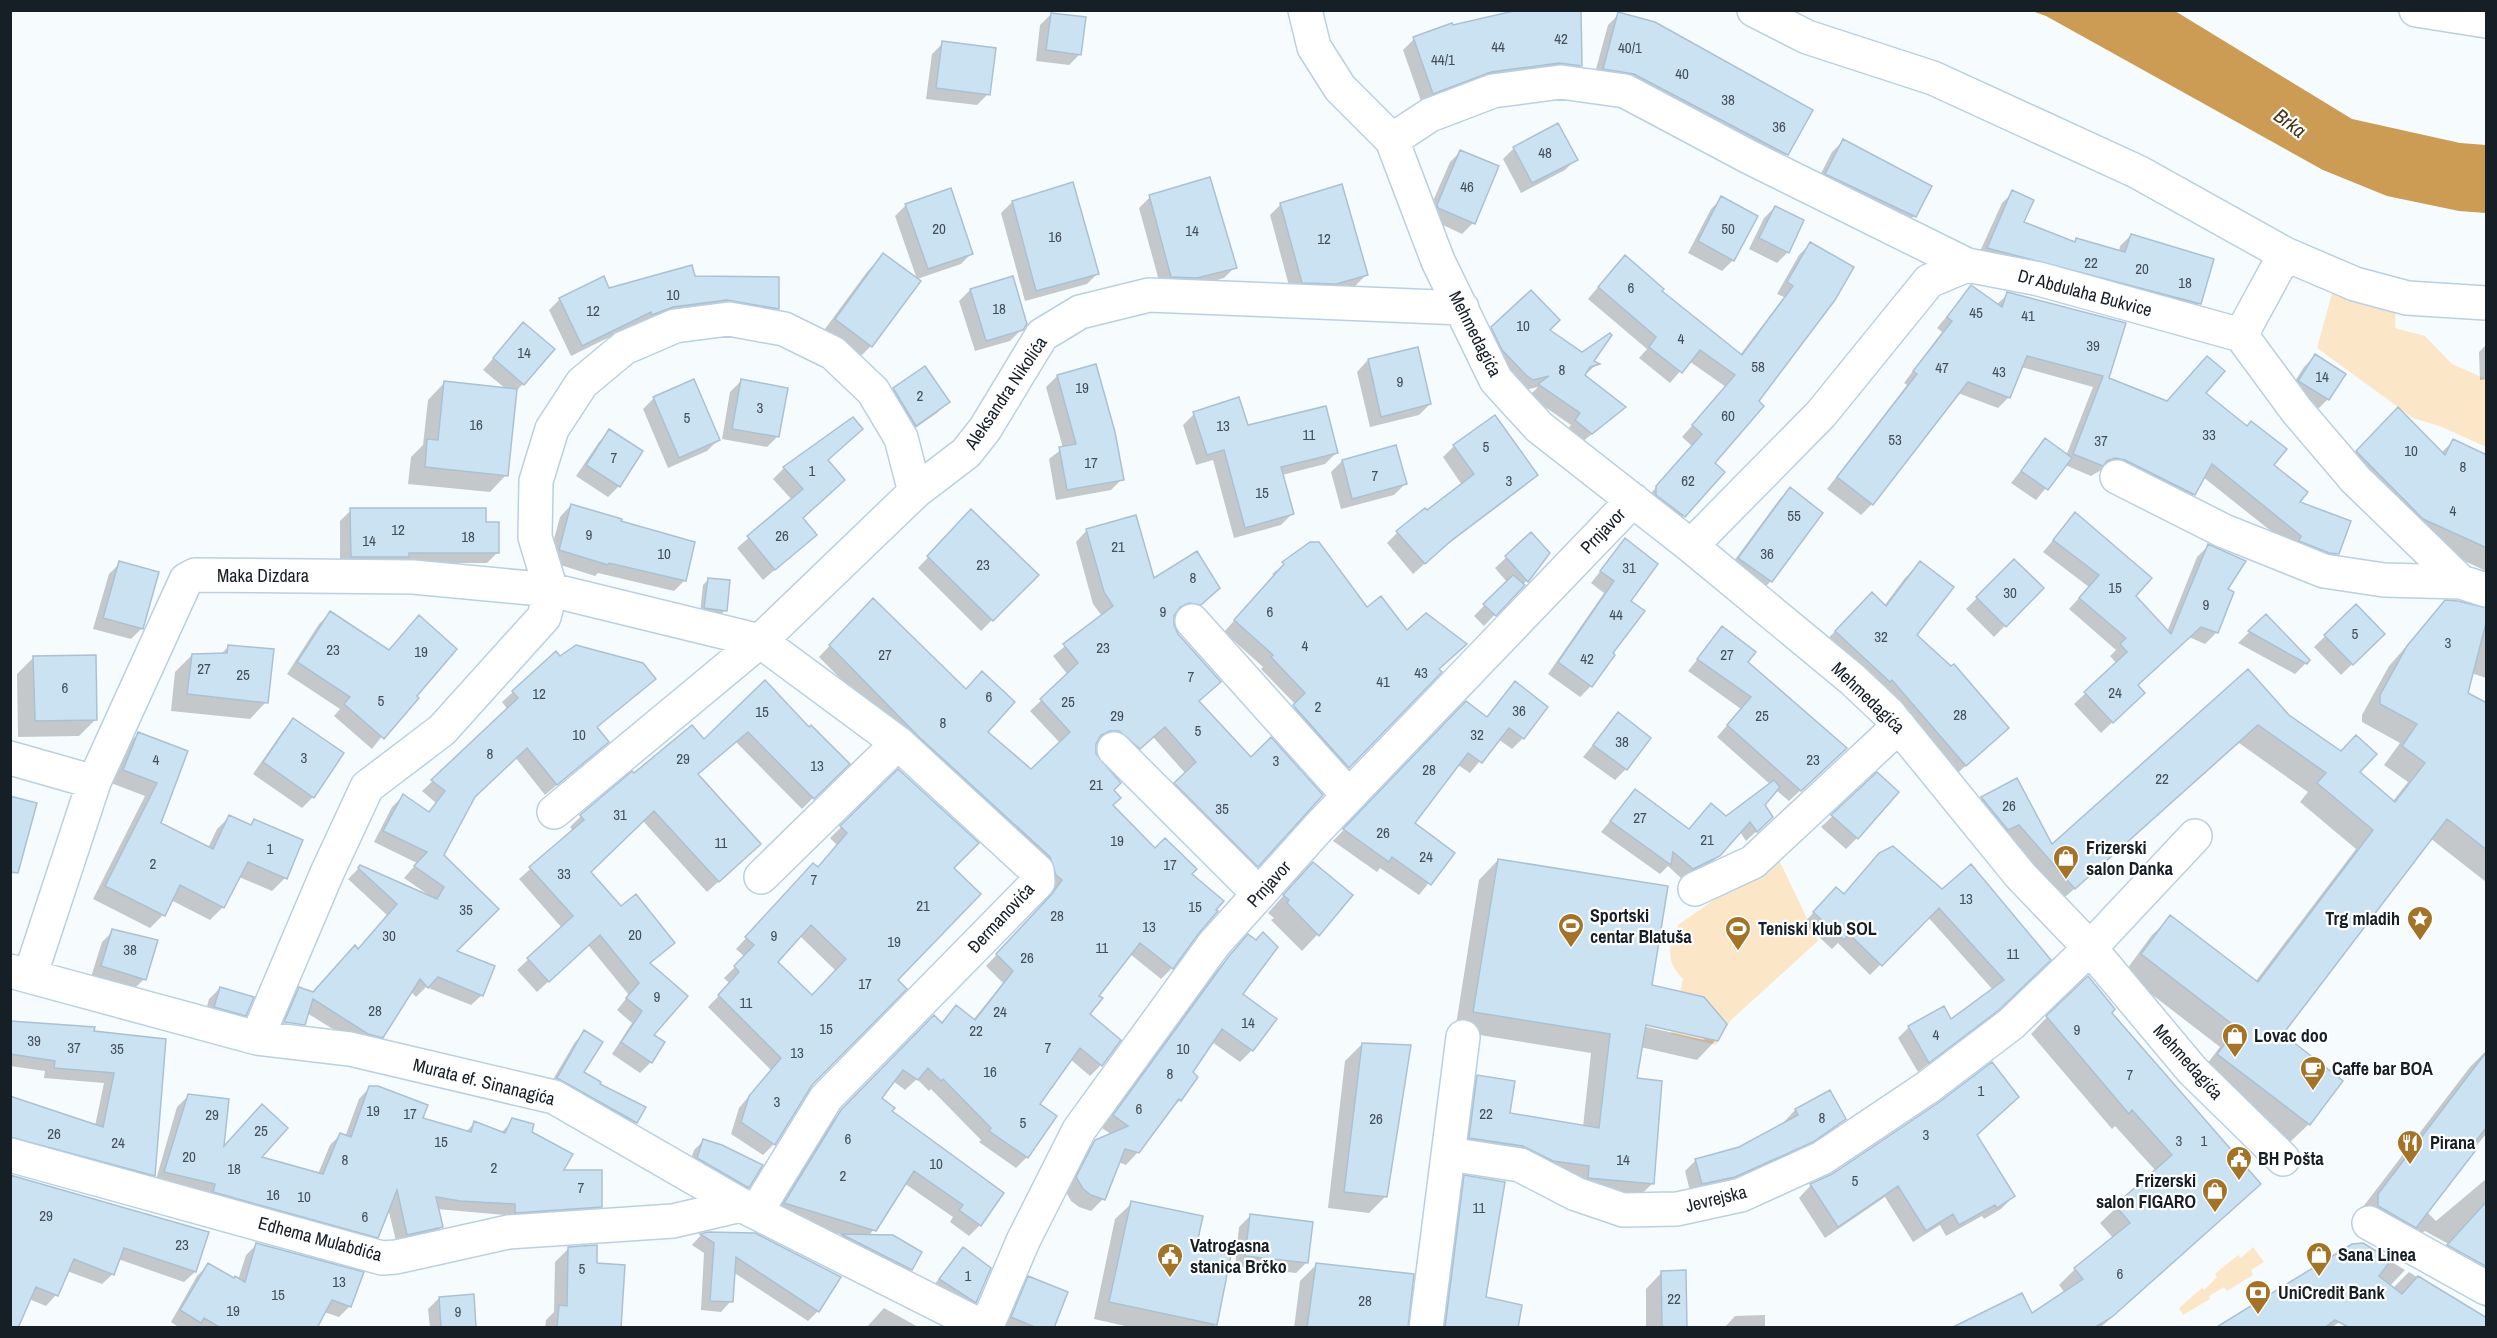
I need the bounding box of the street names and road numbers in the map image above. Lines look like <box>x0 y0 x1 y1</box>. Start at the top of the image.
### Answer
street label: Dr Abdulaha Bukvice <box>2015 263 2155 322</box>
street label: Mehmedagića <box>1443 286 1508 381</box>
street label: Aleksandra Nikolića <box>958 331 1053 455</box>
street label: Prnjavor <box>1575 502 1631 559</box>
street label: Maka Dizdara <box>217 563 309 588</box>
street label: Mehmedagića <box>1826 656 1911 739</box>
street label: Prnjavor <box>1241 855 1296 912</box>
street label: Đermanovića <box>962 877 1040 958</box>
street label: Mehmedagića <box>2148 1019 2229 1105</box>
street label: Murata ef. Sinanagića <box>411 1052 558 1111</box>
street label: Jevrejska <box>1683 1179 1749 1218</box>
street label: Edhema Mulabdića <box>255 1210 385 1267</box>

